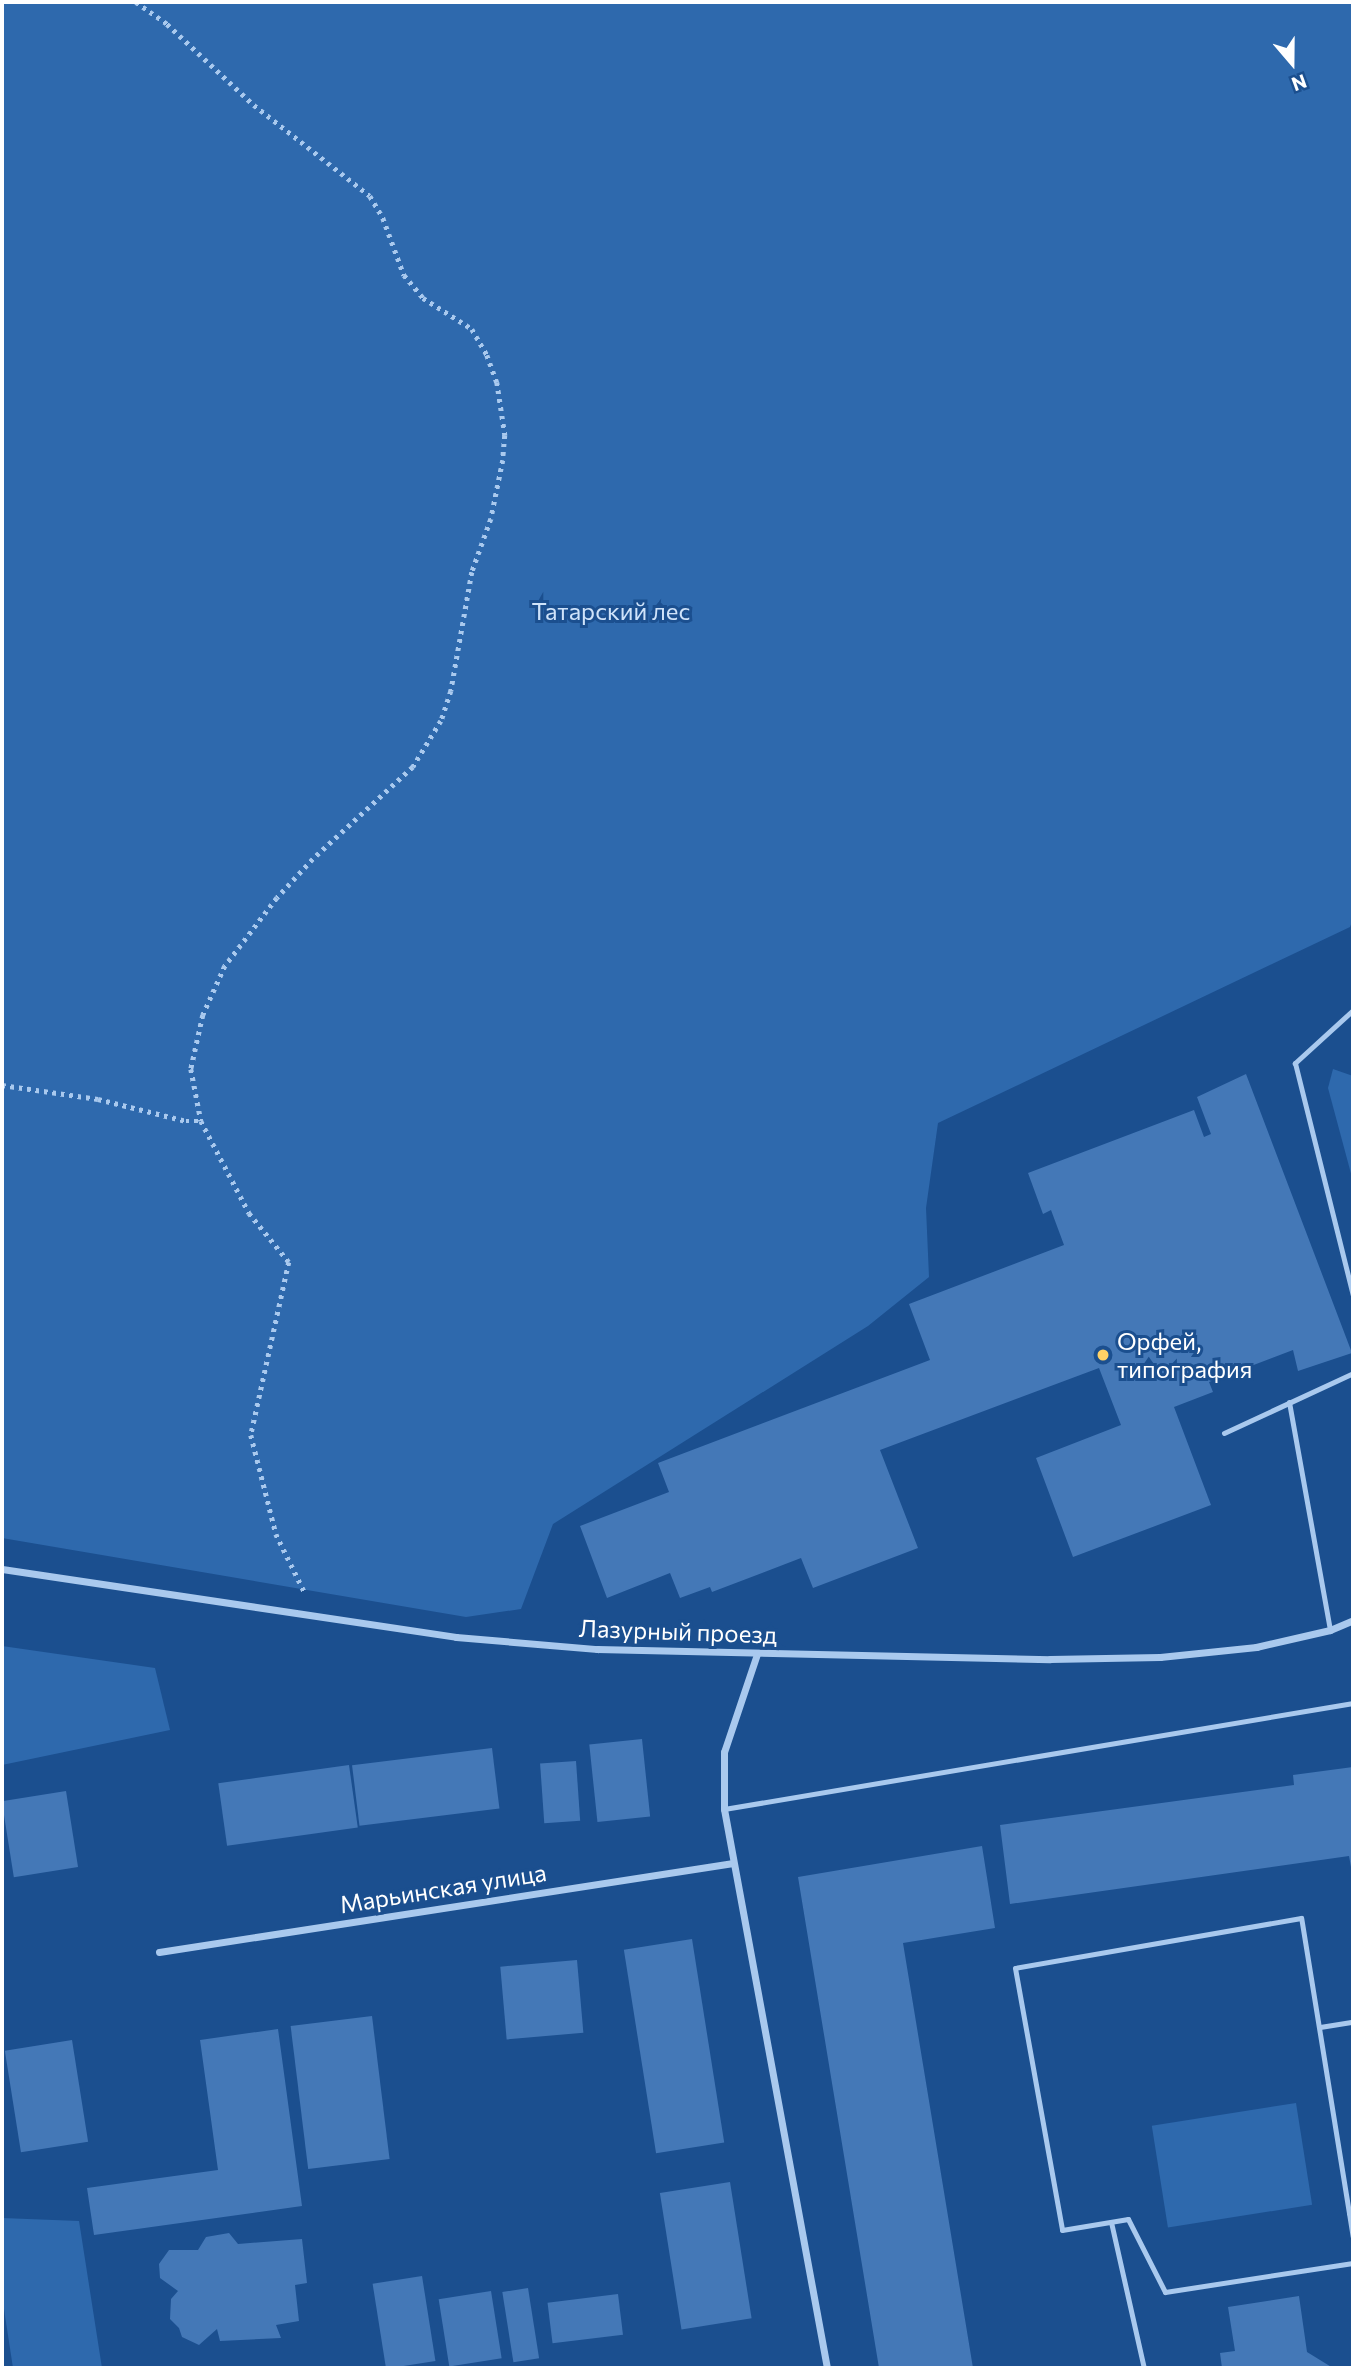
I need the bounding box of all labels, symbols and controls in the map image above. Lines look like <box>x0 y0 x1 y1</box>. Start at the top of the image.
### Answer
north arrow <box>1257 28 1327 98</box>
text: N <box>1289 70 1310 96</box>
park label: Татарский лес <box>532 597 690 625</box>
place label: Орфей, типография <box>1117 1327 1252 1383</box>
marker: Орфей, типография <box>1095 1347 1111 1363</box>
street label: Лазурный проезд <box>578 1613 778 1649</box>
street label: Марьинская улица <box>338 1857 548 1919</box>

